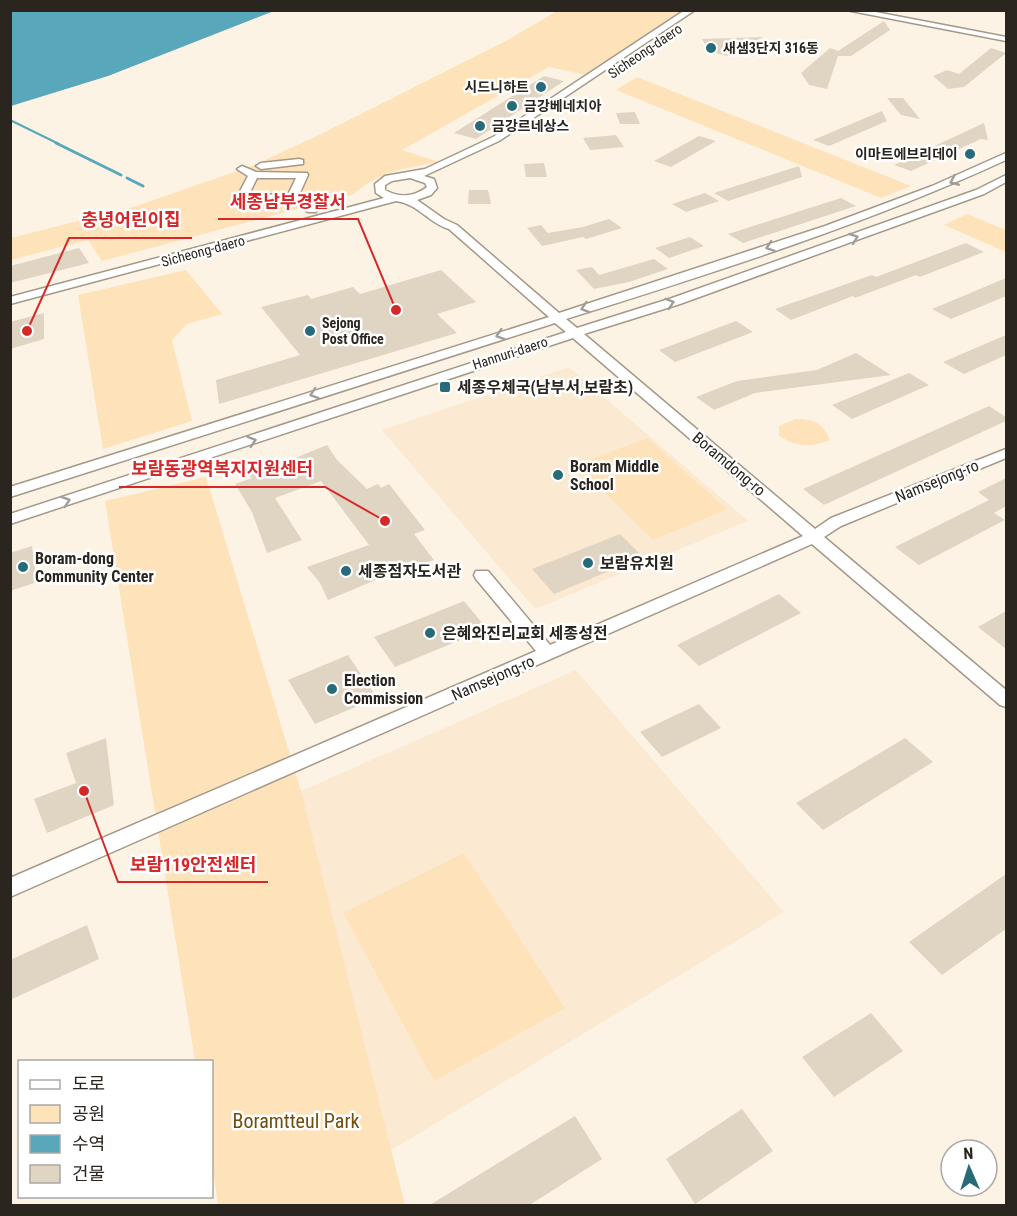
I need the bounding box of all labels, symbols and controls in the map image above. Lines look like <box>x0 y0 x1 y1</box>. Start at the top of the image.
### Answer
street label: Sicheong-daero <box>605 20 685 82</box>
place label: 새샘3단지 316동 <box>723 40 819 56</box>
marker: 새샘3단지 316동 <box>704 41 718 55</box>
place label: 시드니하트 <box>465 79 529 95</box>
marker: 시드니하트 <box>534 80 548 94</box>
place label: 금강베네치아 <box>524 98 601 114</box>
marker: 금강베네치아 <box>505 99 519 113</box>
place label: 금강르네상스 <box>492 118 569 134</box>
marker: 금강르네상스 <box>473 119 487 133</box>
place label: 이마트에브리데이 <box>855 146 958 162</box>
marker: 이마트에브리데이 <box>963 147 977 161</box>
one-way arrow <box>949 174 960 186</box>
callout: 세종남부경찰서 <box>218 183 358 219</box>
text: 세종남부경찰서 <box>230 191 346 212</box>
callout: 충녕어린이집 <box>69 202 192 238</box>
text: 충녕어린이집 <box>81 209 181 230</box>
street label: Sicheong-daero <box>159 232 247 270</box>
one-way arrow <box>848 233 859 245</box>
one-way arrow <box>766 240 776 253</box>
one-way arrow <box>664 297 675 310</box>
one-way arrow <box>580 301 591 313</box>
place label: Sejong Post Office <box>322 315 384 347</box>
marker: Sejong Post Office <box>303 324 317 338</box>
one-way arrow <box>495 328 506 340</box>
street label: Hannuri-daero <box>470 333 550 373</box>
place label: 세종우체국(남부서,보람초) <box>457 378 633 397</box>
marker: 세종우체국(남부서,보람초) <box>438 380 452 394</box>
one-way arrow <box>309 387 320 399</box>
street label: Boramdong-ro <box>689 428 769 500</box>
one-way arrow <box>246 435 257 448</box>
callout: 보람동광역복지지원센터 <box>119 451 325 487</box>
street label: Namsejong-ro <box>892 456 982 506</box>
place label: Boram Middle School <box>570 457 659 494</box>
text: 보람동광역복지지원센터 <box>131 458 313 479</box>
marker: Boram Middle School <box>551 468 565 482</box>
one-way arrow <box>60 496 71 508</box>
place label: Boram-dong Community Center <box>35 549 154 586</box>
place label: 보람유치원 <box>600 554 674 573</box>
marker: 보람유치원 <box>581 556 595 570</box>
marker: Boram-dong Community Center <box>16 560 30 574</box>
place label: 세종점자도서관 <box>358 562 461 581</box>
marker: 세종점자도서관 <box>339 564 353 578</box>
place label: 은혜와진리교회 세종성전 <box>442 624 608 643</box>
marker: 은혜와진리교회 세종성전 <box>423 626 437 640</box>
street label: Namsejong-ro <box>449 651 537 705</box>
place label: Election Commission <box>344 671 423 708</box>
marker: Election Commission <box>325 682 339 696</box>
callout: 보람119안전센터 <box>118 846 268 882</box>
text: 보람119안전센터 <box>130 854 256 875</box>
legend <box>18 1060 213 1198</box>
text: 도로 <box>72 1073 105 1094</box>
text: 공원 <box>72 1103 105 1124</box>
park label: Boramtteul Park <box>232 1109 360 1133</box>
text: 수역 <box>72 1133 105 1154</box>
north arrow <box>939 1138 999 1198</box>
text: N <box>963 1144 974 1163</box>
text: 건물 <box>72 1163 105 1184</box>

